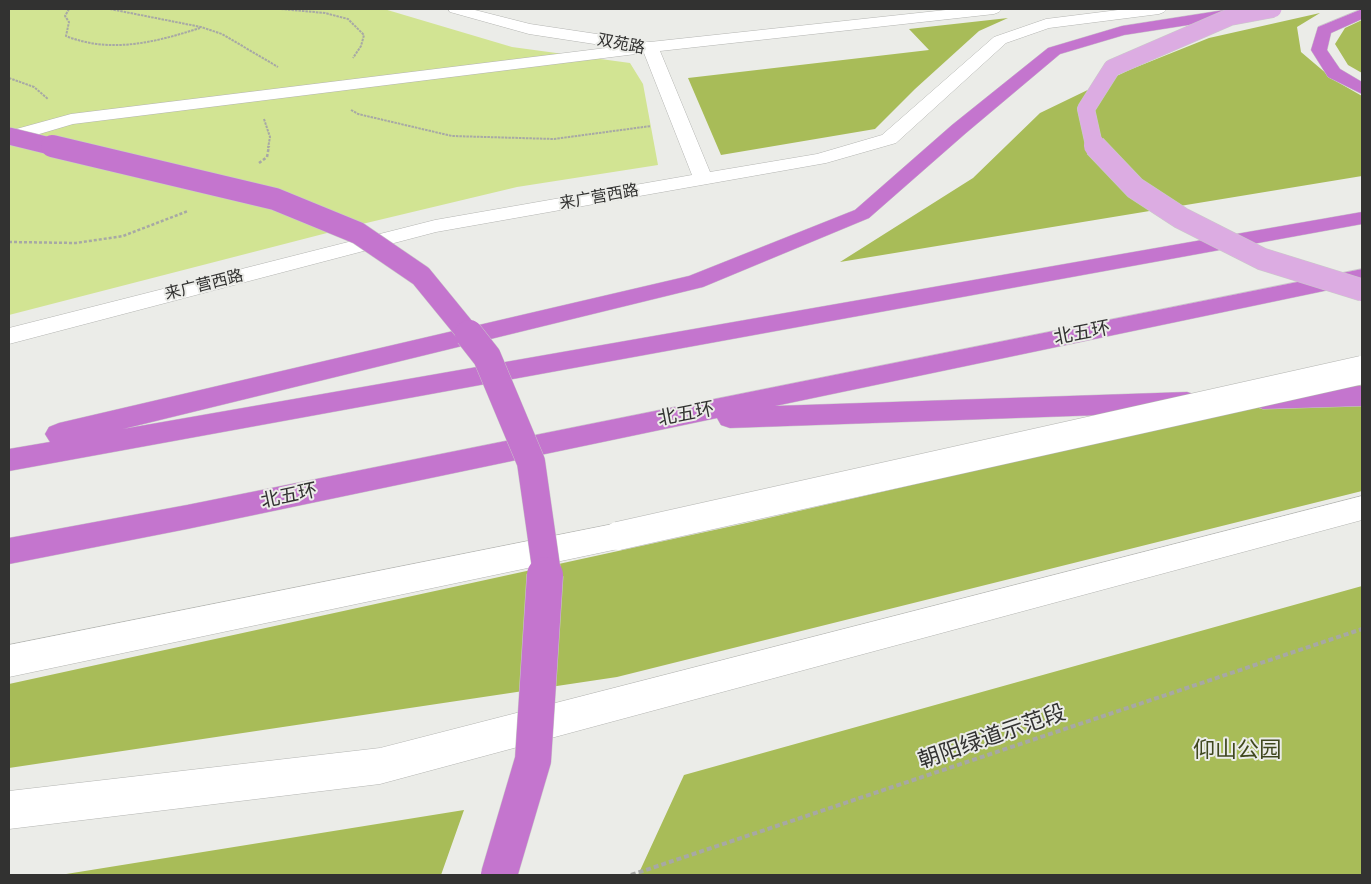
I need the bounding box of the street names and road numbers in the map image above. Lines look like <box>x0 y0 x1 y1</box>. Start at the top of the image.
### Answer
street label: 双苑路 <box>596 30 646 58</box>
street label: 来广营西路 <box>558 181 640 213</box>
street label: 来广营西路 <box>163 266 245 304</box>
street label: 北五环 <box>1052 316 1112 350</box>
street label: 北五环 <box>656 397 716 431</box>
street label: 北五环 <box>259 479 319 513</box>
street label: 朝阳绿道示范段 <box>915 699 1069 775</box>

